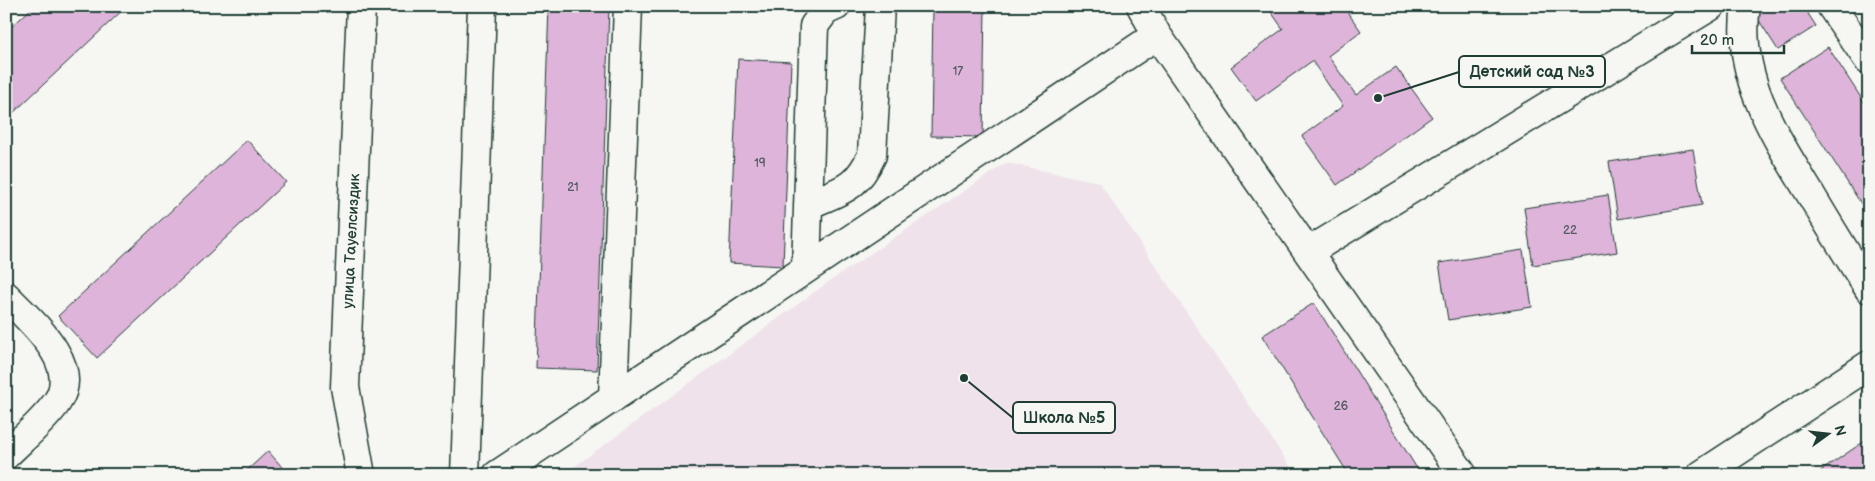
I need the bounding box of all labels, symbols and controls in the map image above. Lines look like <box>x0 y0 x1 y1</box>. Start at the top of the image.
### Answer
scale bar <box>1692 22 1785 54</box>
text: 20 m <box>1700 31 1734 50</box>
callout: Детский сад №3 <box>1459 56 1605 87</box>
text: Детский сад №3 <box>1469 63 1595 82</box>
house number: 17 <box>953 64 963 79</box>
house number: 19 <box>754 156 766 171</box>
street label: улица Тауелсиздик <box>338 173 365 309</box>
house number: 21 <box>567 180 579 195</box>
house number: 22 <box>1563 223 1577 238</box>
house number: 26 <box>1334 399 1348 414</box>
callout: Школа №5 <box>1013 402 1115 433</box>
north arrow <box>1802 408 1852 458</box>
text: Школа №5 <box>1023 409 1105 428</box>
text: N <box>1831 423 1850 438</box>

